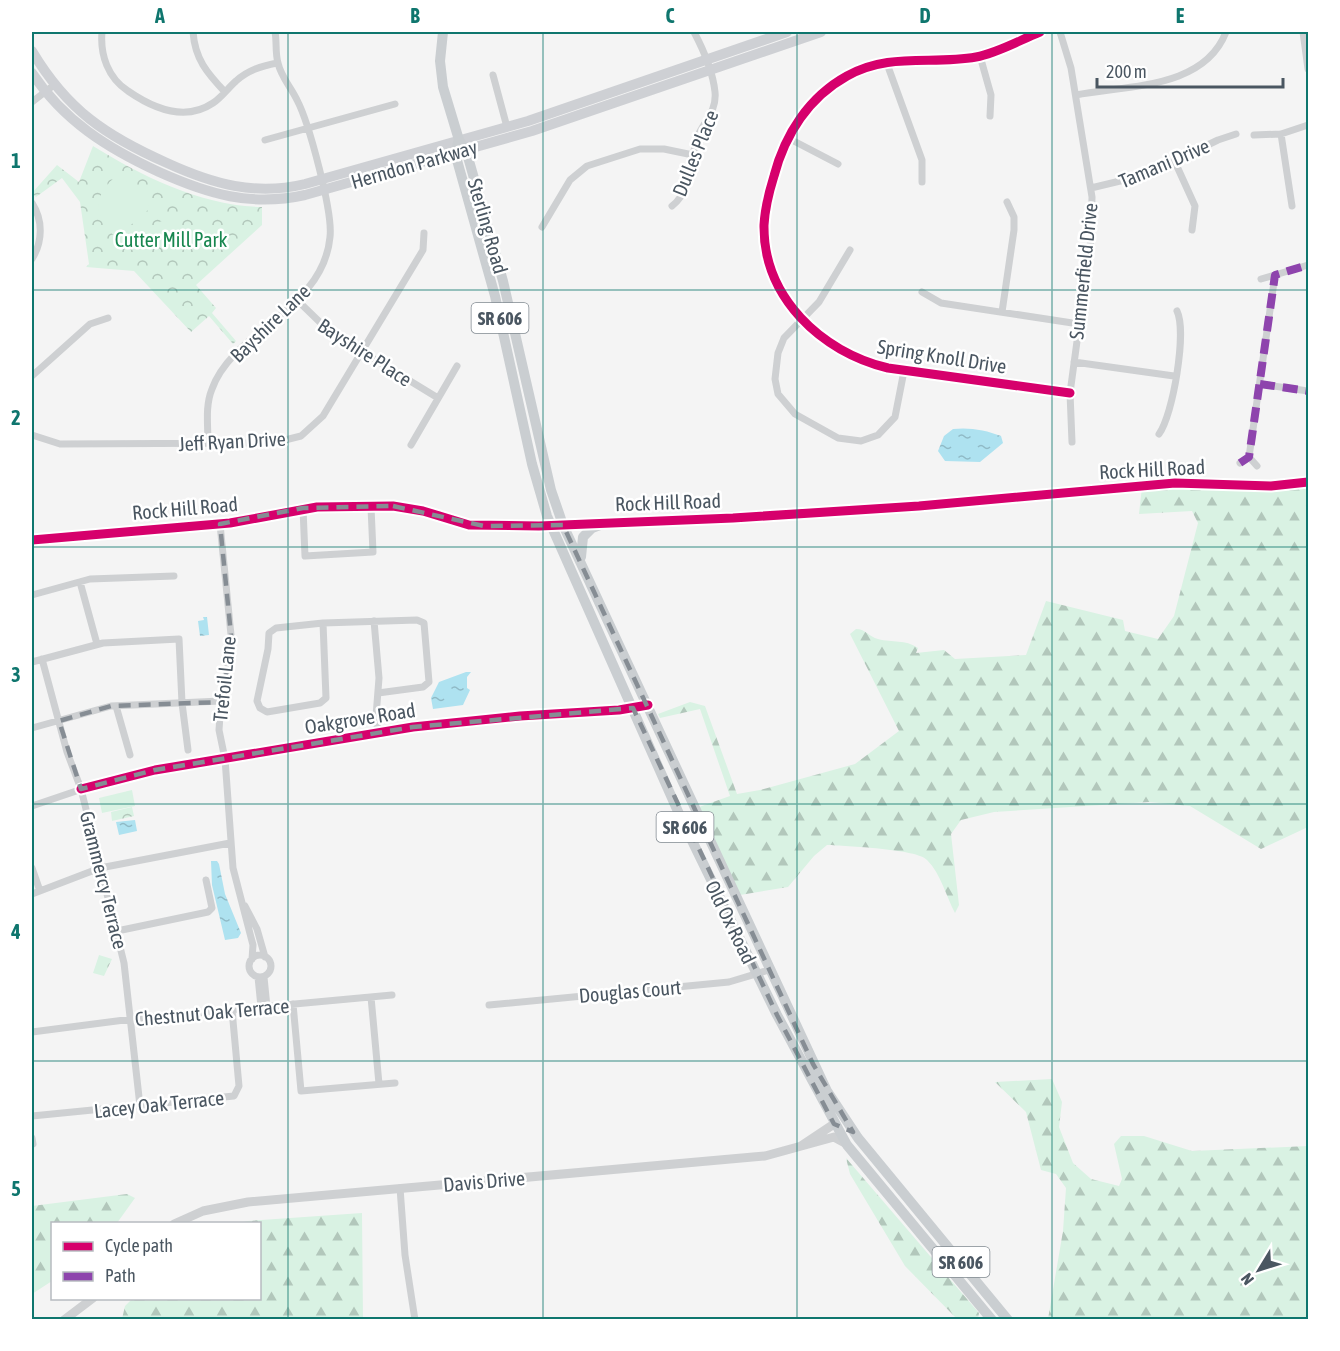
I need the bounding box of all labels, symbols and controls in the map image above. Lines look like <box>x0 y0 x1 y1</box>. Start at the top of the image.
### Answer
text: A <box>154 4 165 27</box>
text: B <box>410 4 420 27</box>
text: C <box>666 4 675 27</box>
text: D <box>919 4 931 27</box>
text: E <box>1176 4 1185 27</box>
scale bar <box>1097 51 1283 89</box>
text: 200 m <box>1106 61 1147 82</box>
street label: Dulles Place <box>667 106 723 200</box>
street label: Tamani Drive <box>1115 134 1213 192</box>
street label: Herndon Parkway <box>348 135 480 193</box>
text: 1 <box>11 149 21 172</box>
street label: Sterling Road <box>463 176 513 276</box>
street label: Summerfield Drive <box>1064 202 1102 340</box>
park label: Cutter Mill Park <box>115 228 227 251</box>
street label: Bayshire Lane <box>225 279 315 367</box>
road number: SR 606 <box>472 303 528 333</box>
street label: Bayshire Place <box>314 313 416 391</box>
street label: Spring Knoll Drive <box>876 334 1008 378</box>
text: 2 <box>11 406 21 429</box>
street label: Jeff Ryan Drive <box>178 427 286 455</box>
street label: Rock Hill Road <box>1098 455 1206 483</box>
street label: Rock Hill Road <box>615 489 721 515</box>
street label: Rock Hill Road <box>131 492 239 524</box>
street label: Trefoil Lane <box>208 635 240 723</box>
text: 3 <box>11 663 21 686</box>
street label: Oakgrove Road <box>303 698 417 738</box>
street label: Grammercy Terrace <box>76 809 132 951</box>
road number: SR 606 <box>656 812 714 842</box>
street label: Old Ox Road <box>701 877 761 967</box>
text: 4 <box>10 920 21 943</box>
street label: Douglas Court <box>578 975 682 1007</box>
street label: Chestnut Oak Terrace <box>134 994 290 1030</box>
street label: Lacey Oak Terrace <box>93 1086 225 1122</box>
street label: Davis Drive <box>442 1166 526 1196</box>
text: 5 <box>11 1177 21 1200</box>
legend <box>51 1222 261 1300</box>
text: Cycle path <box>105 1235 173 1256</box>
north arrow <box>1229 1240 1289 1300</box>
road number: SR 606 <box>932 1247 990 1277</box>
text: Path <box>105 1265 136 1286</box>
text: N <box>1237 1270 1257 1289</box>

